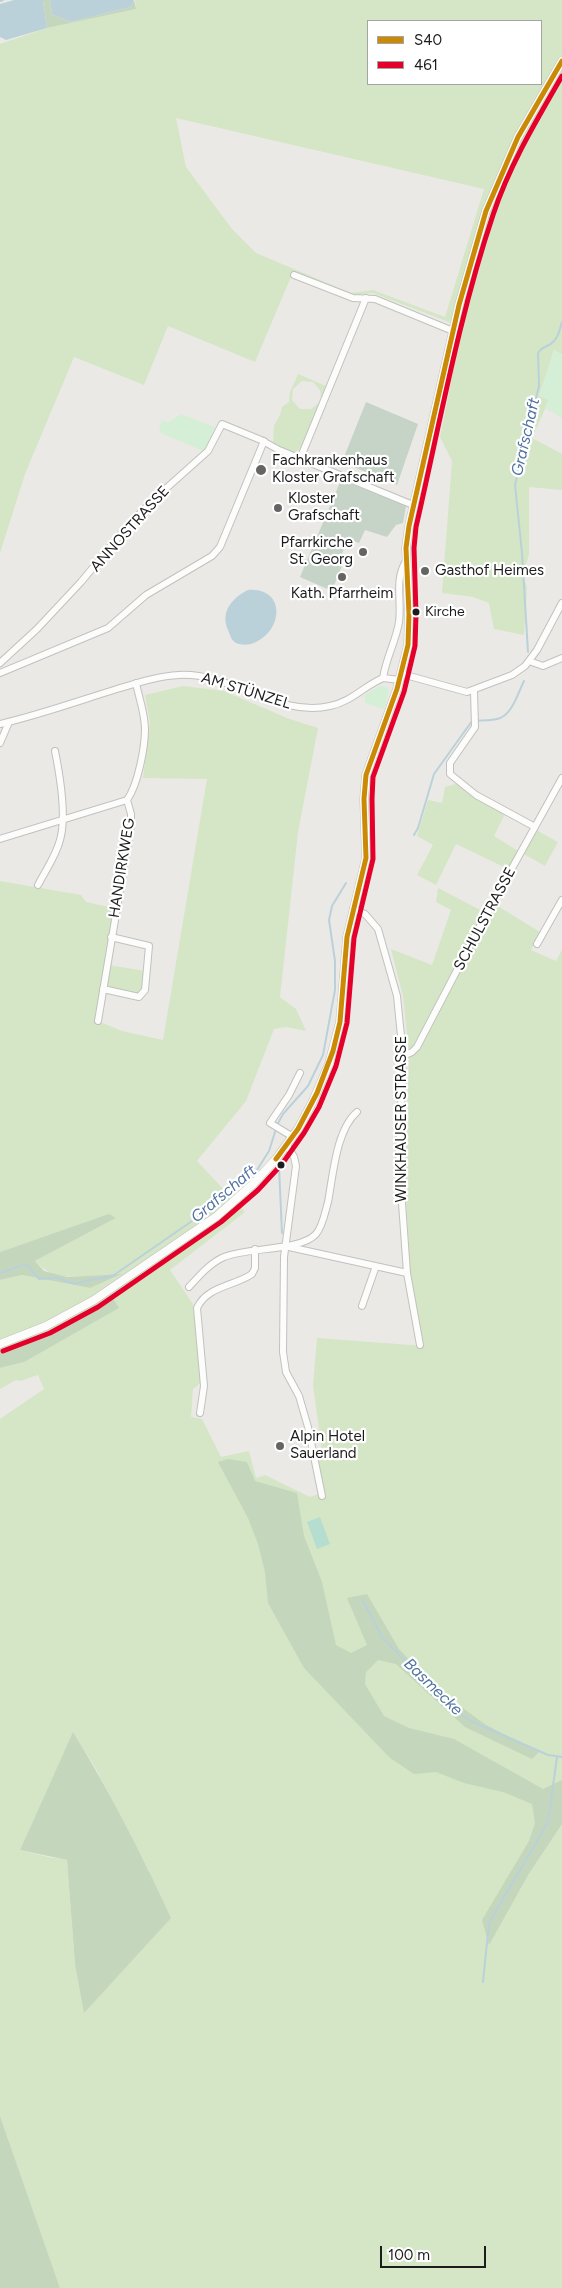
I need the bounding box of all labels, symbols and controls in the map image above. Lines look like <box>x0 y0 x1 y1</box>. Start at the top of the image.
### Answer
legend <box>367 20 542 85</box>
text: S40 <box>414 31 442 49</box>
text: 461 <box>414 56 438 74</box>
water label: Grafschaft <box>508 396 544 478</box>
place label: Fachkrankenhaus Kloster Grafschaft <box>272 452 395 487</box>
marker: Fachkrankenhaus Kloster Grafschaft <box>254 463 268 477</box>
street label: ANNOSTRASSE <box>87 482 173 576</box>
place label: Kloster Grafschaft <box>288 490 360 525</box>
marker: Kloster Grafschaft <box>272 502 284 514</box>
place label: Pfarrkirche St. Georg <box>281 534 353 569</box>
marker: Pfarrkirche St. Georg <box>357 546 369 558</box>
place label: Gasthof Heimes <box>435 562 544 580</box>
marker: Gasthof Heimes <box>419 565 431 577</box>
marker: Kath. Pfarrheim <box>336 571 348 583</box>
place label: Kath. Pfarrheim <box>291 585 393 603</box>
place label: Kirche <box>425 604 465 620</box>
marker: Kirche <box>411 607 421 617</box>
street label: AM STÜNZEL <box>199 669 293 713</box>
street label: HANDIRKWEG <box>105 817 139 919</box>
street label: SCHULSTRASSE <box>450 864 520 974</box>
street label: WINKHAUSER STRASSE <box>393 1036 411 1202</box>
unlabelled marker <box>276 1160 286 1170</box>
water label: Grafschaft <box>187 1161 261 1227</box>
place label: Alpin Hotel Sauerland <box>290 1428 365 1463</box>
marker: Alpin Hotel Sauerland <box>274 1440 286 1452</box>
water label: Basmecke <box>400 1654 466 1720</box>
scale bar <box>382 2236 488 2268</box>
text: 100 m <box>388 2246 430 2264</box>

